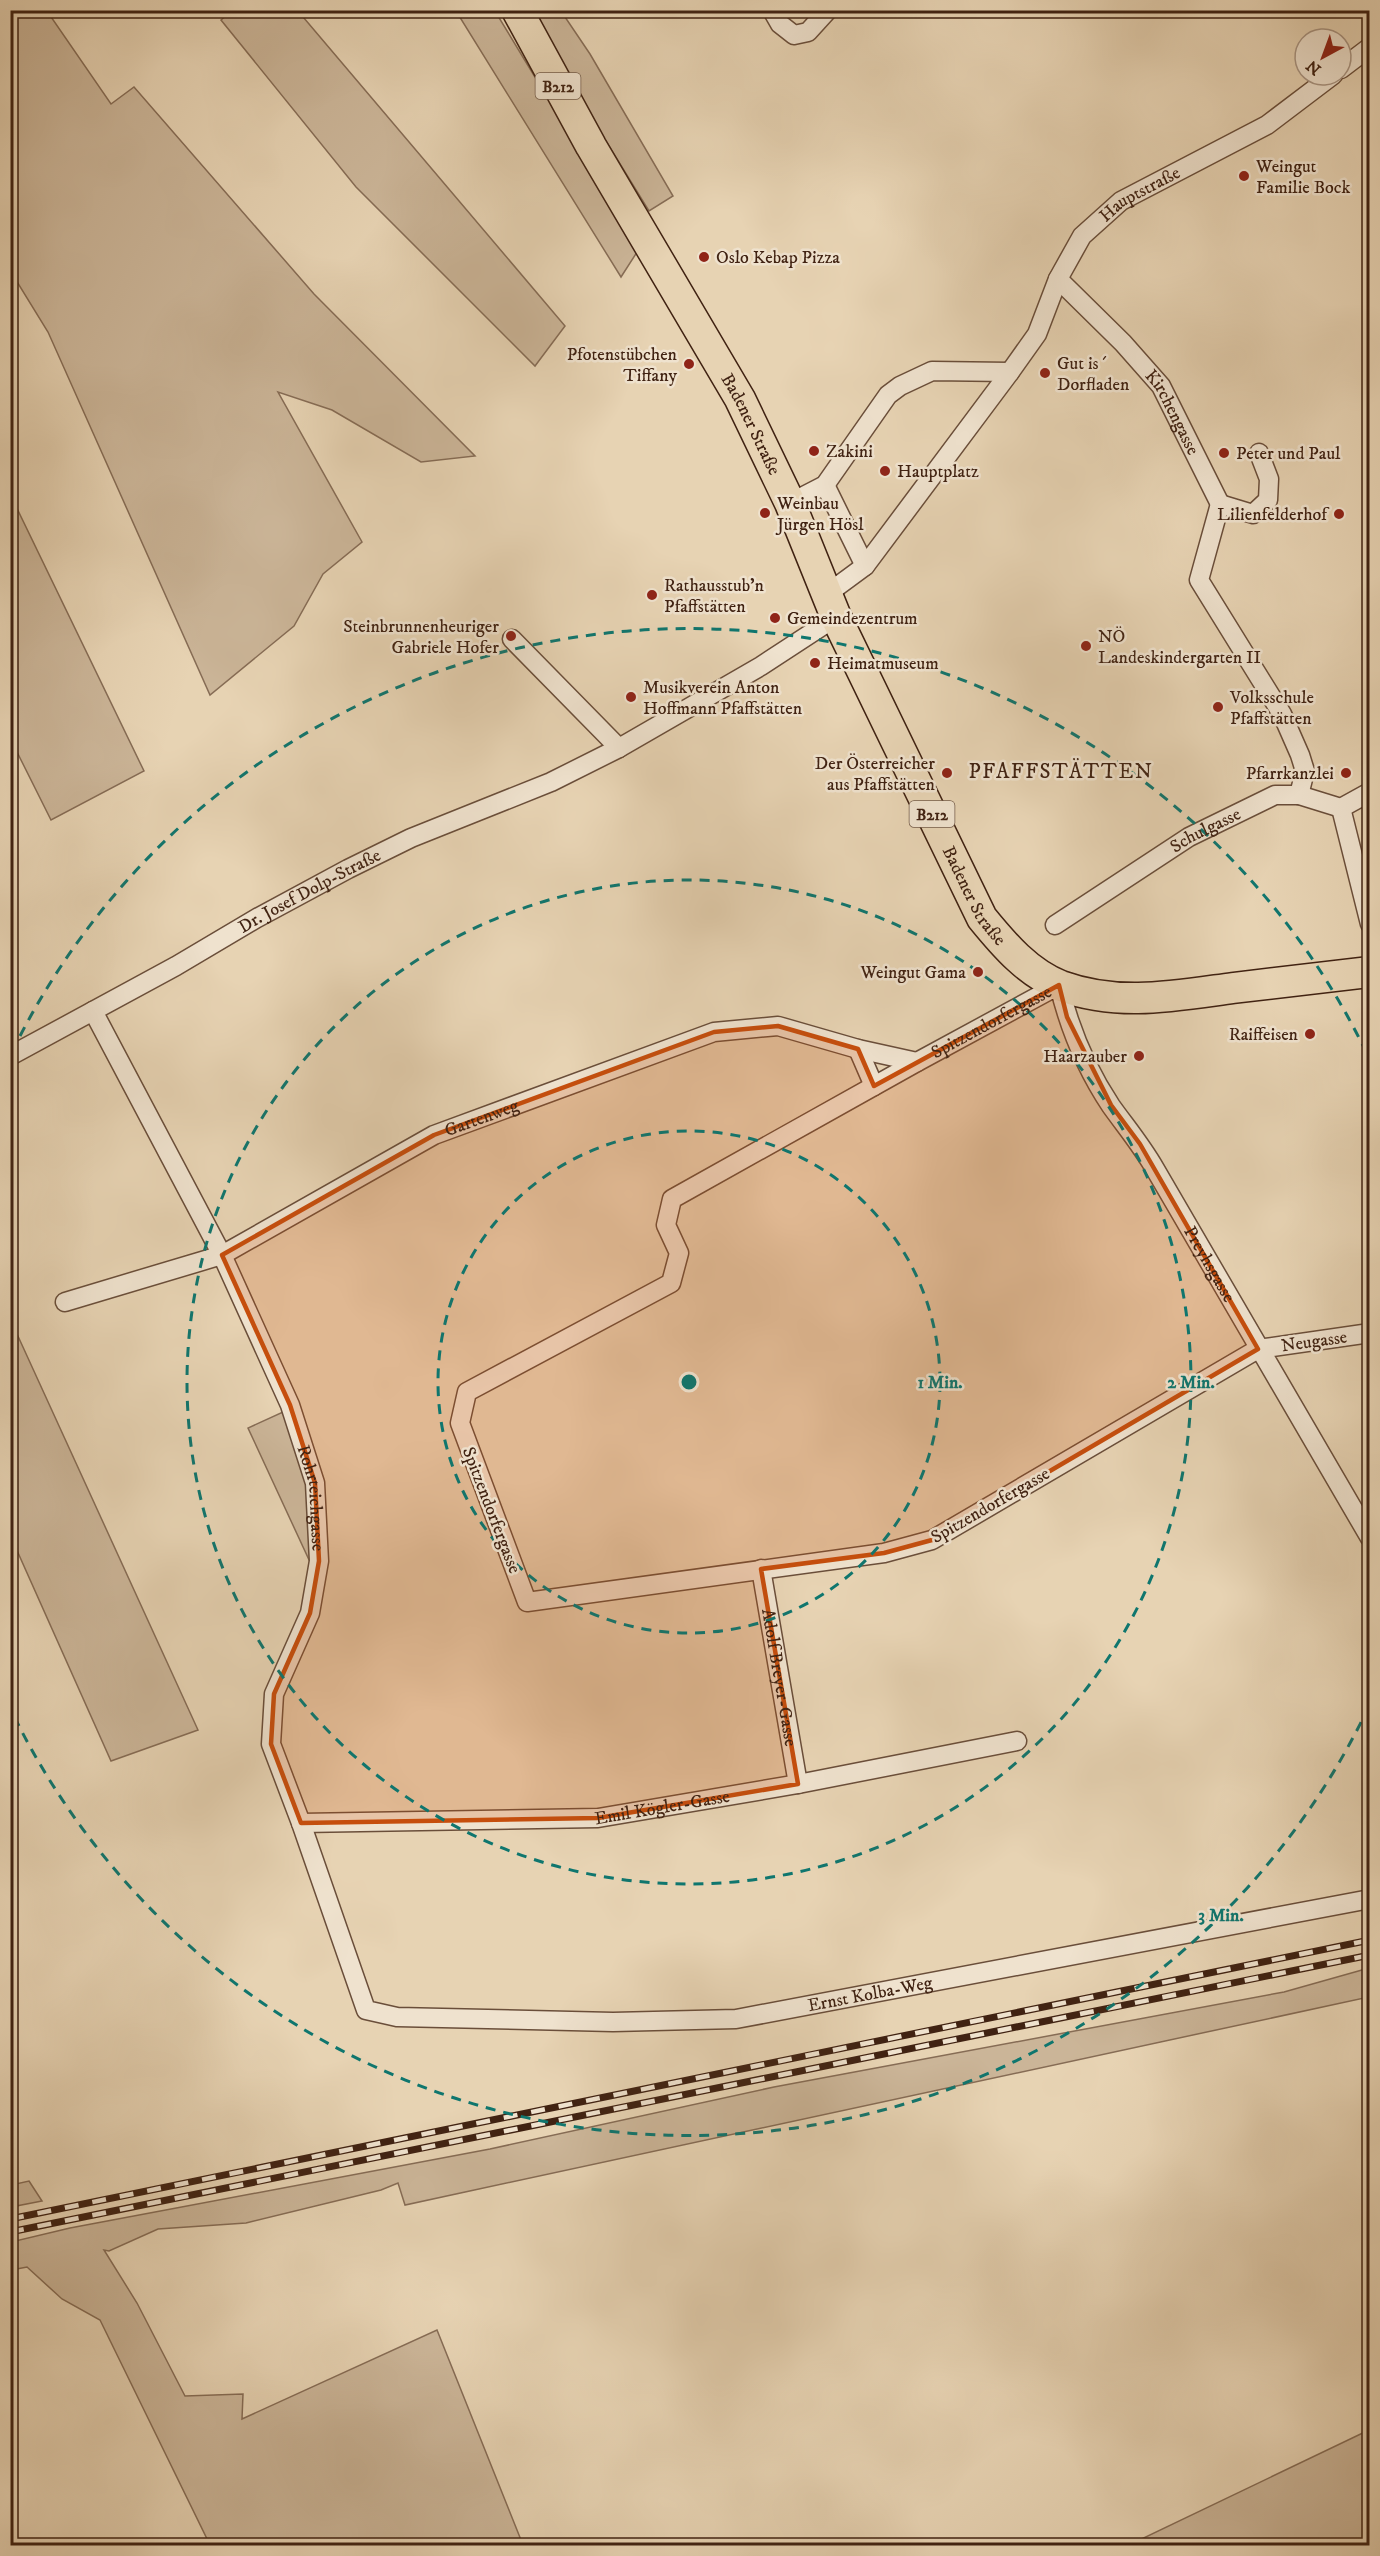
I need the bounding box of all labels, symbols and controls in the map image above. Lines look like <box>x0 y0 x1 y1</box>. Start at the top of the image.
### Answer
north arrow <box>1293 27 1353 87</box>
text: N <box>1302 56 1325 79</box>
road number: B212 <box>536 73 580 99</box>
place label: Weingut Familie Bock <box>1255 156 1351 199</box>
street label: Hauptstraße <box>1095 162 1184 227</box>
marker: Weingut Familie Bock <box>1237 169 1251 183</box>
place label: Oslo Kebap Pizza <box>716 247 840 269</box>
marker: Oslo Kebap Pizza <box>697 250 711 264</box>
place label: Pfotenstübchen Tiffany <box>567 344 678 387</box>
place label: Gut is´ Dorfladen <box>1057 353 1130 396</box>
marker: Pfotenstübchen Tiffany <box>682 357 696 371</box>
street label: Kirchengasse <box>1140 365 1204 459</box>
marker: Gut is´ Dorfladen <box>1038 366 1052 380</box>
street label: Badener Straße <box>716 370 785 479</box>
place label: Zakini <box>826 441 873 463</box>
place label: Peter und Paul <box>1236 443 1341 465</box>
marker: Zakini <box>807 444 821 458</box>
marker: Peter und Paul <box>1217 446 1231 460</box>
place label: Hauptplatz <box>897 461 979 483</box>
marker: Hauptplatz <box>878 464 892 478</box>
place label: Weinbau Jürgen Hösl <box>775 493 864 536</box>
place label: Lilienfelderhof <box>1217 504 1330 526</box>
marker: Weinbau Jürgen Hösl <box>758 506 772 520</box>
marker: Lilienfelderhof <box>1332 507 1346 521</box>
place label: Rathausstub'n Pfaffstätten <box>664 575 765 618</box>
marker: Rathausstub'n Pfaffstätten <box>645 588 659 602</box>
place label: Gemeindezentrum <box>787 608 918 630</box>
marker: Gemeindezentrum <box>768 611 782 625</box>
place label: Steinbrunnenheuriger Gabriele Hofer <box>343 616 499 659</box>
place label: NÖ Landeskindergarten II <box>1098 626 1261 669</box>
marker: Steinbrunnenheuriger Gabriele Hofer <box>504 629 518 643</box>
marker: NÖ Landeskindergarten II <box>1079 639 1093 653</box>
place label: Heimatmuseum <box>827 653 939 675</box>
marker: Heimatmuseum <box>808 656 822 670</box>
place label: Musikverein Anton Hoffmann Pfaffstätten <box>643 677 803 720</box>
place label: Volksschule Pfaffstätten <box>1229 687 1314 730</box>
marker: Musikverein Anton Hoffmann Pfaffstätten <box>624 690 638 704</box>
marker: Volksschule Pfaffstätten <box>1211 700 1225 714</box>
place label: Der Österreicher aus Pfaffstätten <box>815 753 936 796</box>
district label: PFAFFSTÄTTEN <box>968 758 1154 785</box>
place label: Pfarrkanzlei <box>1246 763 1334 785</box>
marker: Der Österreicher aus Pfaffstätten <box>940 766 954 780</box>
marker: Pfarrkanzlei <box>1339 766 1353 780</box>
road number: B212 <box>910 801 954 827</box>
street label: Schulgasse <box>1166 803 1245 858</box>
street label: Badener Straße <box>937 843 1010 950</box>
street label: Dr. Josef Dolp-Straße <box>235 845 385 939</box>
place label: Weingut Gama <box>859 962 966 984</box>
marker: Weingut Gama <box>971 965 985 979</box>
street label: Spitzendorfergasse <box>928 981 1056 1064</box>
place label: Raiffeisen <box>1229 1024 1299 1046</box>
marker: Raiffeisen <box>1303 1027 1317 1041</box>
place label: Haarzauber <box>1043 1046 1127 1068</box>
marker: Haarzauber <box>1132 1049 1146 1063</box>
street label: Gartenweg <box>442 1095 522 1142</box>
street label: Preyhsgasse <box>1178 1222 1240 1306</box>
street label: Neugasse <box>1280 1326 1349 1358</box>
centre of rings <box>679 1372 699 1392</box>
text: 1 Min. <box>917 1372 963 1394</box>
text: 2 Min. <box>1167 1372 1215 1394</box>
street label: Rohrteichgasse <box>292 1442 328 1552</box>
street label: Spitzendorfergasse <box>457 1444 525 1577</box>
street label: Spitzendorfergasse <box>927 1463 1054 1549</box>
street label: Adolf Breyer-Gasse <box>756 1607 801 1748</box>
street label: Emil Kögler-Gasse <box>593 1786 731 1830</box>
text: 3 Min. <box>1198 1905 1244 1927</box>
street label: Ernst Kolba-Weg <box>806 1972 935 2017</box>

